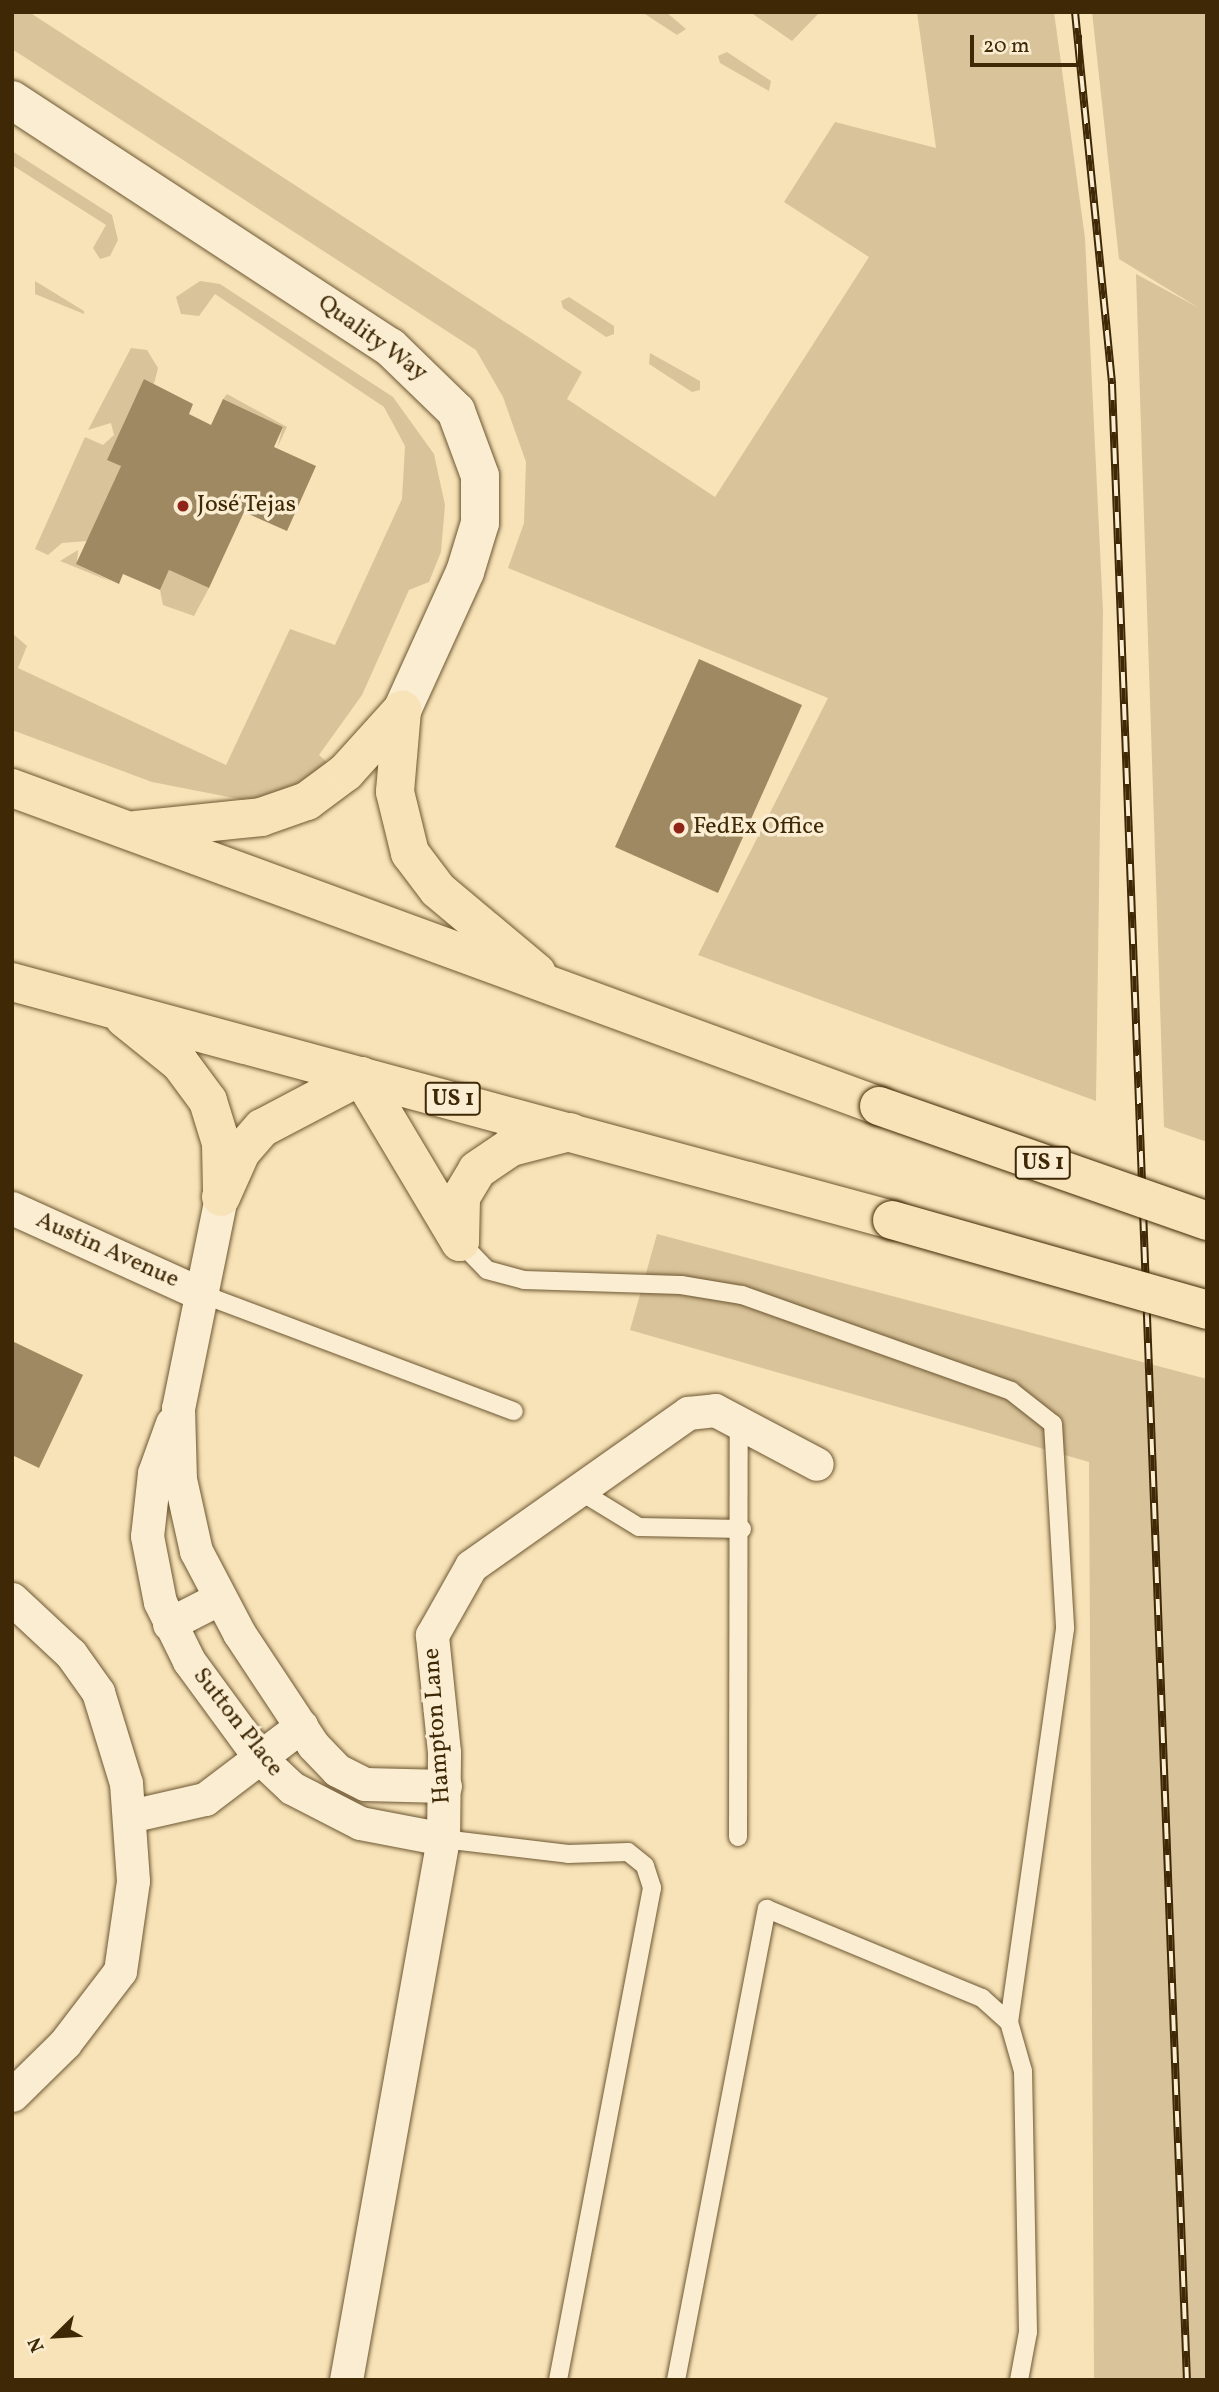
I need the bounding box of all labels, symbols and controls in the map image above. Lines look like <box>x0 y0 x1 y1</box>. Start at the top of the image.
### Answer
scale bar <box>974 21 1086 65</box>
text: 20 m <box>983 32 1029 61</box>
street label: Quality Way <box>311 289 433 389</box>
place label: José Tejas <box>197 492 297 520</box>
marker: José Tejas <box>175 498 191 514</box>
place label: FedEx Office <box>693 814 824 842</box>
marker: FedEx Office <box>671 820 687 836</box>
road number: US 1 <box>423 1080 483 1118</box>
road number: US 1 <box>1013 1144 1073 1182</box>
street label: Austin Avenue <box>31 1207 183 1295</box>
street label: Hampton Lane <box>418 1647 458 1805</box>
street label: Sutton Place <box>186 1663 288 1783</box>
north arrow <box>21 2301 91 2371</box>
text: N <box>22 2333 52 2356</box>

